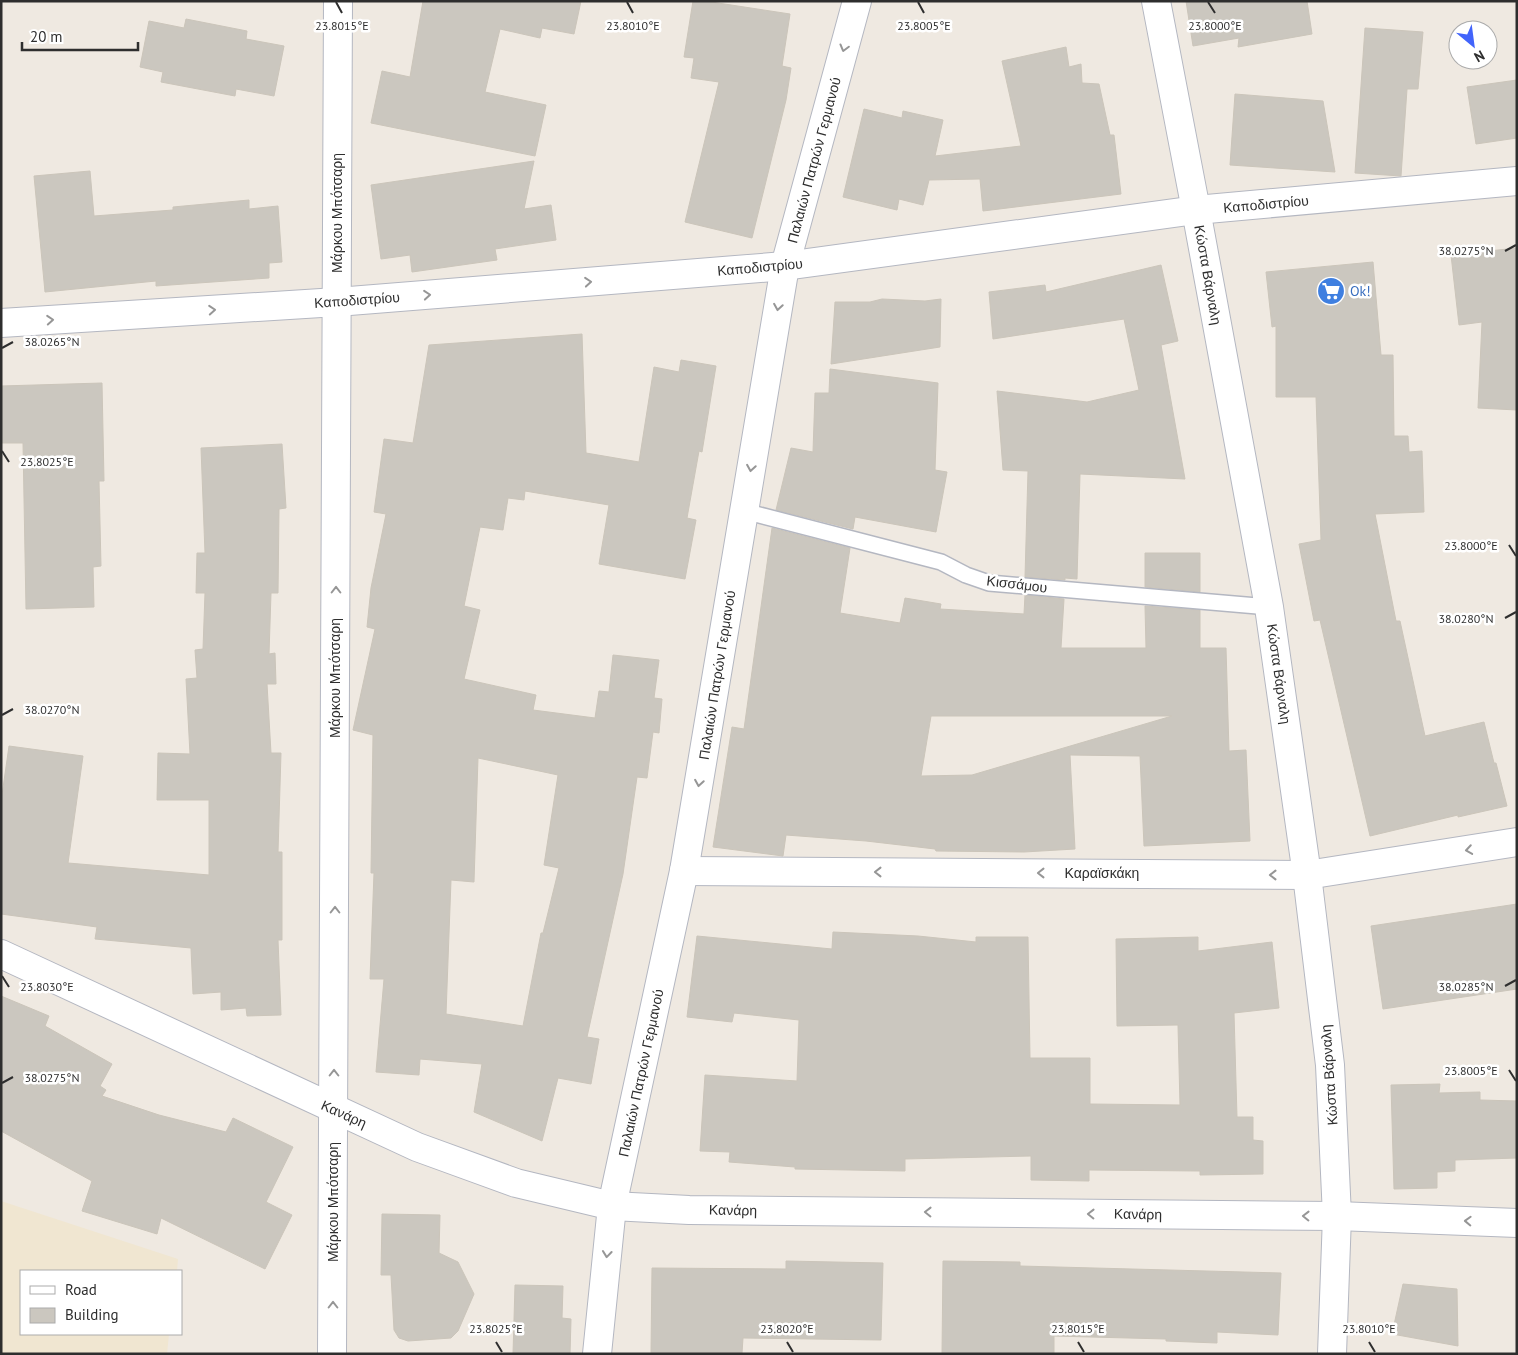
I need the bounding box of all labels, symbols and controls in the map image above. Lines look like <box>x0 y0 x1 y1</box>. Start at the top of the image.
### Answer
text: 23.8015°E <box>315 18 369 33</box>
text: 23.8010°E <box>606 18 660 33</box>
text: 23.8005°E <box>897 18 951 33</box>
text: 23.8000°E <box>1188 18 1242 33</box>
scale bar <box>22 20 139 52</box>
north arrow <box>1448 20 1498 70</box>
text: 20 m <box>30 27 63 46</box>
one-way arrow <box>839 44 850 53</box>
text: N <box>1471 46 1488 66</box>
street label: Παλαιών Πατρών Γερμανού <box>783 75 845 245</box>
street label: Μάρκου Μπότσαρη <box>328 153 346 273</box>
street label: Καποδιστρίου <box>1222 191 1310 217</box>
street label: Κώστα Βάρναλη <box>1190 224 1226 326</box>
text: 38.0275°N <box>1439 243 1493 258</box>
street label: Καποδιστρίου <box>716 254 804 280</box>
one-way arrow <box>585 276 593 287</box>
supermarket icon: Ok! <box>1316 276 1346 306</box>
place label: Ok! <box>1350 282 1371 300</box>
street label: Καποδιστρίου <box>314 288 400 312</box>
one-way arrow <box>423 290 431 301</box>
one-way arrow <box>773 303 783 312</box>
one-way arrow <box>208 305 216 316</box>
one-way arrow <box>46 315 54 326</box>
text: 38.0265°N <box>25 334 79 349</box>
text: 23.8025°E <box>20 454 74 469</box>
one-way arrow <box>747 463 757 472</box>
text: 23.8000°E <box>1444 538 1498 553</box>
street label: Κισσάμου <box>986 571 1048 597</box>
one-way arrow <box>331 586 341 594</box>
street label: Παλαιών Πατρών Γερμανού <box>695 589 739 761</box>
text: 38.0280°N <box>1439 611 1493 626</box>
street label: Μάρκου Μπότσαρη <box>326 618 344 738</box>
street label: Κώστα Βάρναλη <box>1263 623 1295 725</box>
text: 38.0270°N <box>25 702 79 717</box>
one-way arrow <box>694 779 704 788</box>
one-way arrow <box>1464 844 1473 854</box>
street label: Καραϊσκάκη <box>1065 864 1139 882</box>
one-way arrow <box>874 867 882 877</box>
one-way arrow <box>1036 868 1044 878</box>
one-way arrow <box>1269 870 1276 880</box>
one-way arrow <box>330 906 340 914</box>
text: 23.8030°E <box>20 979 74 994</box>
text: 38.0285°N <box>1439 979 1493 994</box>
street label: Παλαιών Πατρών Γερμανού <box>614 987 668 1159</box>
street label: Κώστα Βάρναλη <box>1316 1024 1342 1126</box>
text: 23.8005°E <box>1444 1063 1498 1078</box>
one-way arrow <box>329 1068 339 1076</box>
text: 38.0275°N <box>25 1070 79 1085</box>
street label: Κανάρη <box>318 1096 370 1132</box>
street label: Μάρκου Μπότσαρη <box>324 1142 342 1262</box>
street label: Κανάρη <box>709 1201 757 1219</box>
street label: Κανάρη <box>1114 1205 1162 1223</box>
one-way arrow <box>924 1207 932 1217</box>
one-way arrow <box>1086 1209 1094 1219</box>
one-way arrow <box>1301 1211 1309 1221</box>
one-way arrow <box>1464 1216 1472 1226</box>
one-way arrow <box>602 1251 613 1259</box>
legend <box>20 1270 182 1335</box>
text: Road <box>65 1280 97 1299</box>
one-way arrow <box>328 1301 338 1308</box>
text: Building <box>65 1305 119 1324</box>
text: 23.8025°E <box>469 1321 523 1336</box>
text: 23.8020°E <box>760 1321 814 1336</box>
text: 23.8015°E <box>1051 1321 1105 1336</box>
text: 23.8010°E <box>1342 1321 1396 1336</box>

